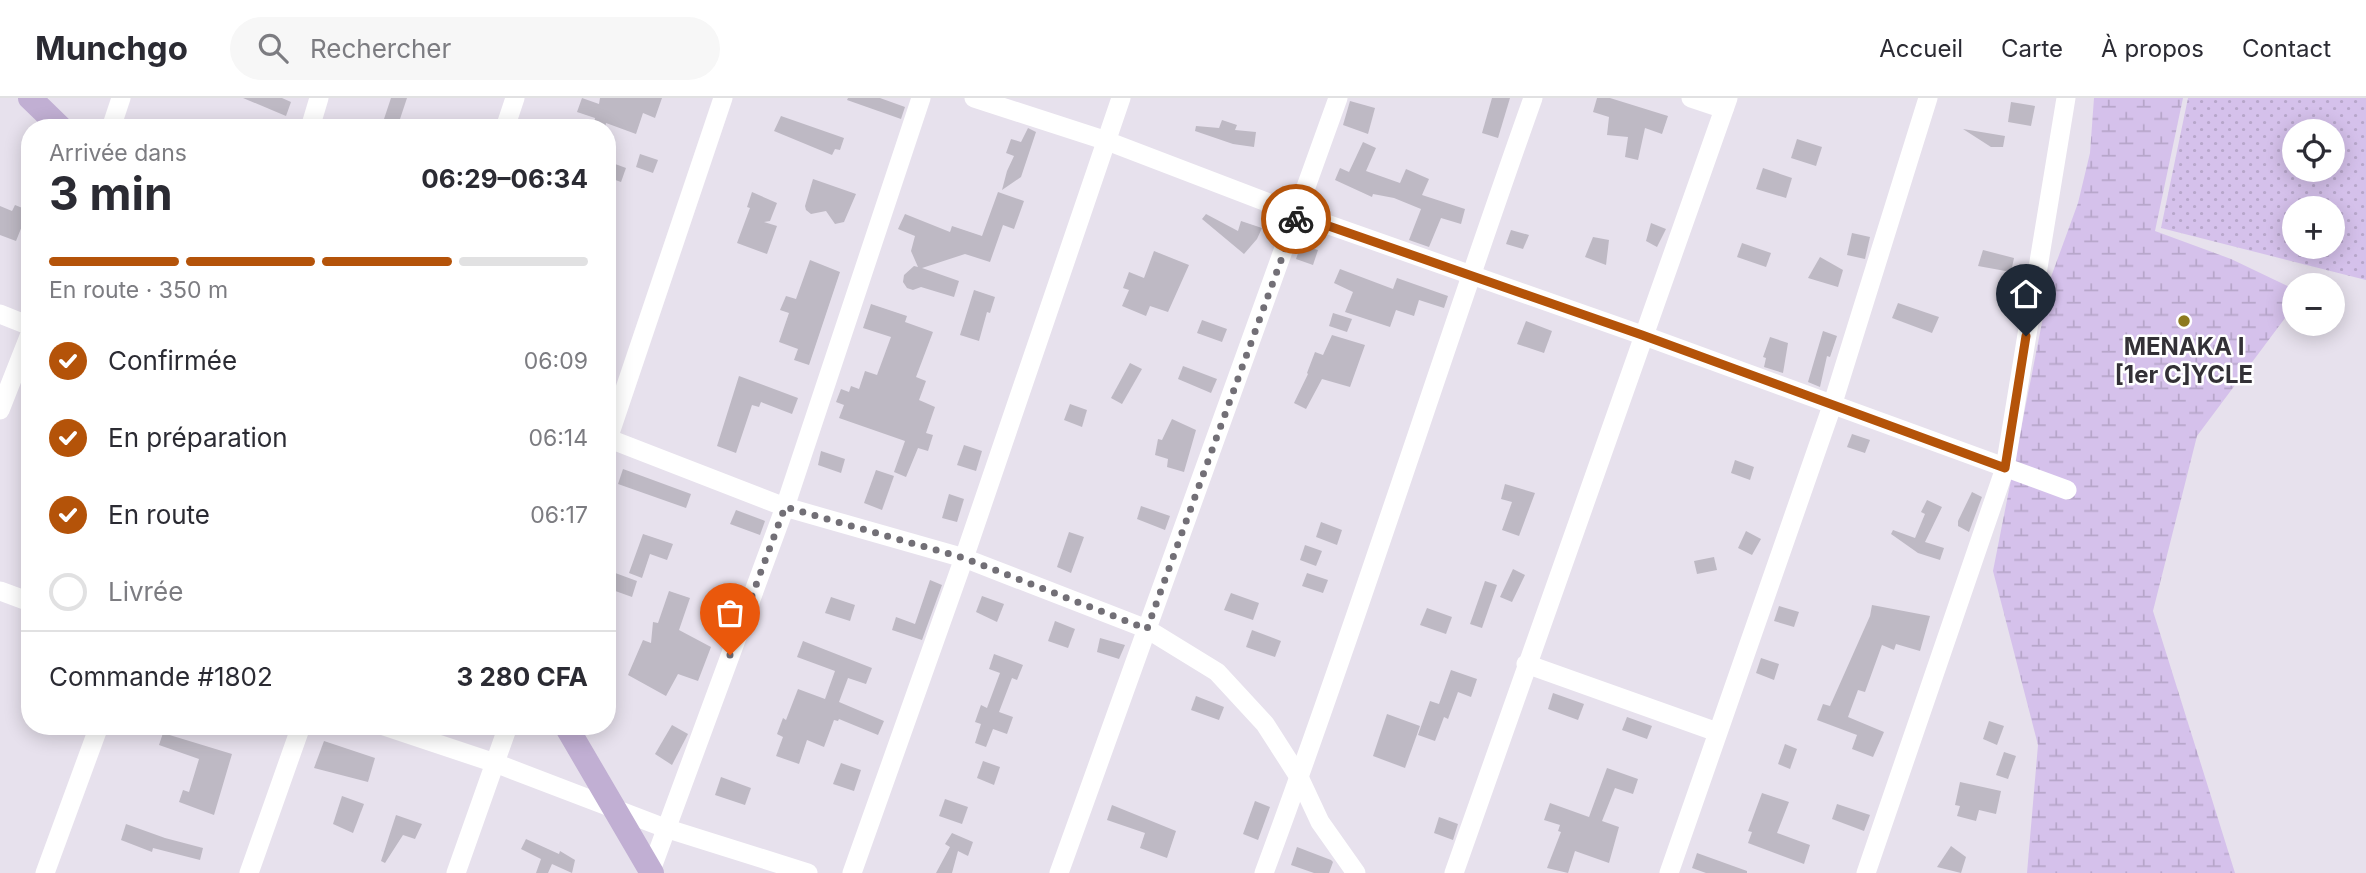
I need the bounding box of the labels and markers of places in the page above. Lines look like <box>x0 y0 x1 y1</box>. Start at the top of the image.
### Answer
pin <box>1996 264 2056 336</box>
marker: MENAKA I [1er C]YCLE <box>2176 313 2192 329</box>
place label: MENAKA I [1er C]YCLE <box>2115 332 2253 389</box>
pin <box>700 583 760 655</box>

